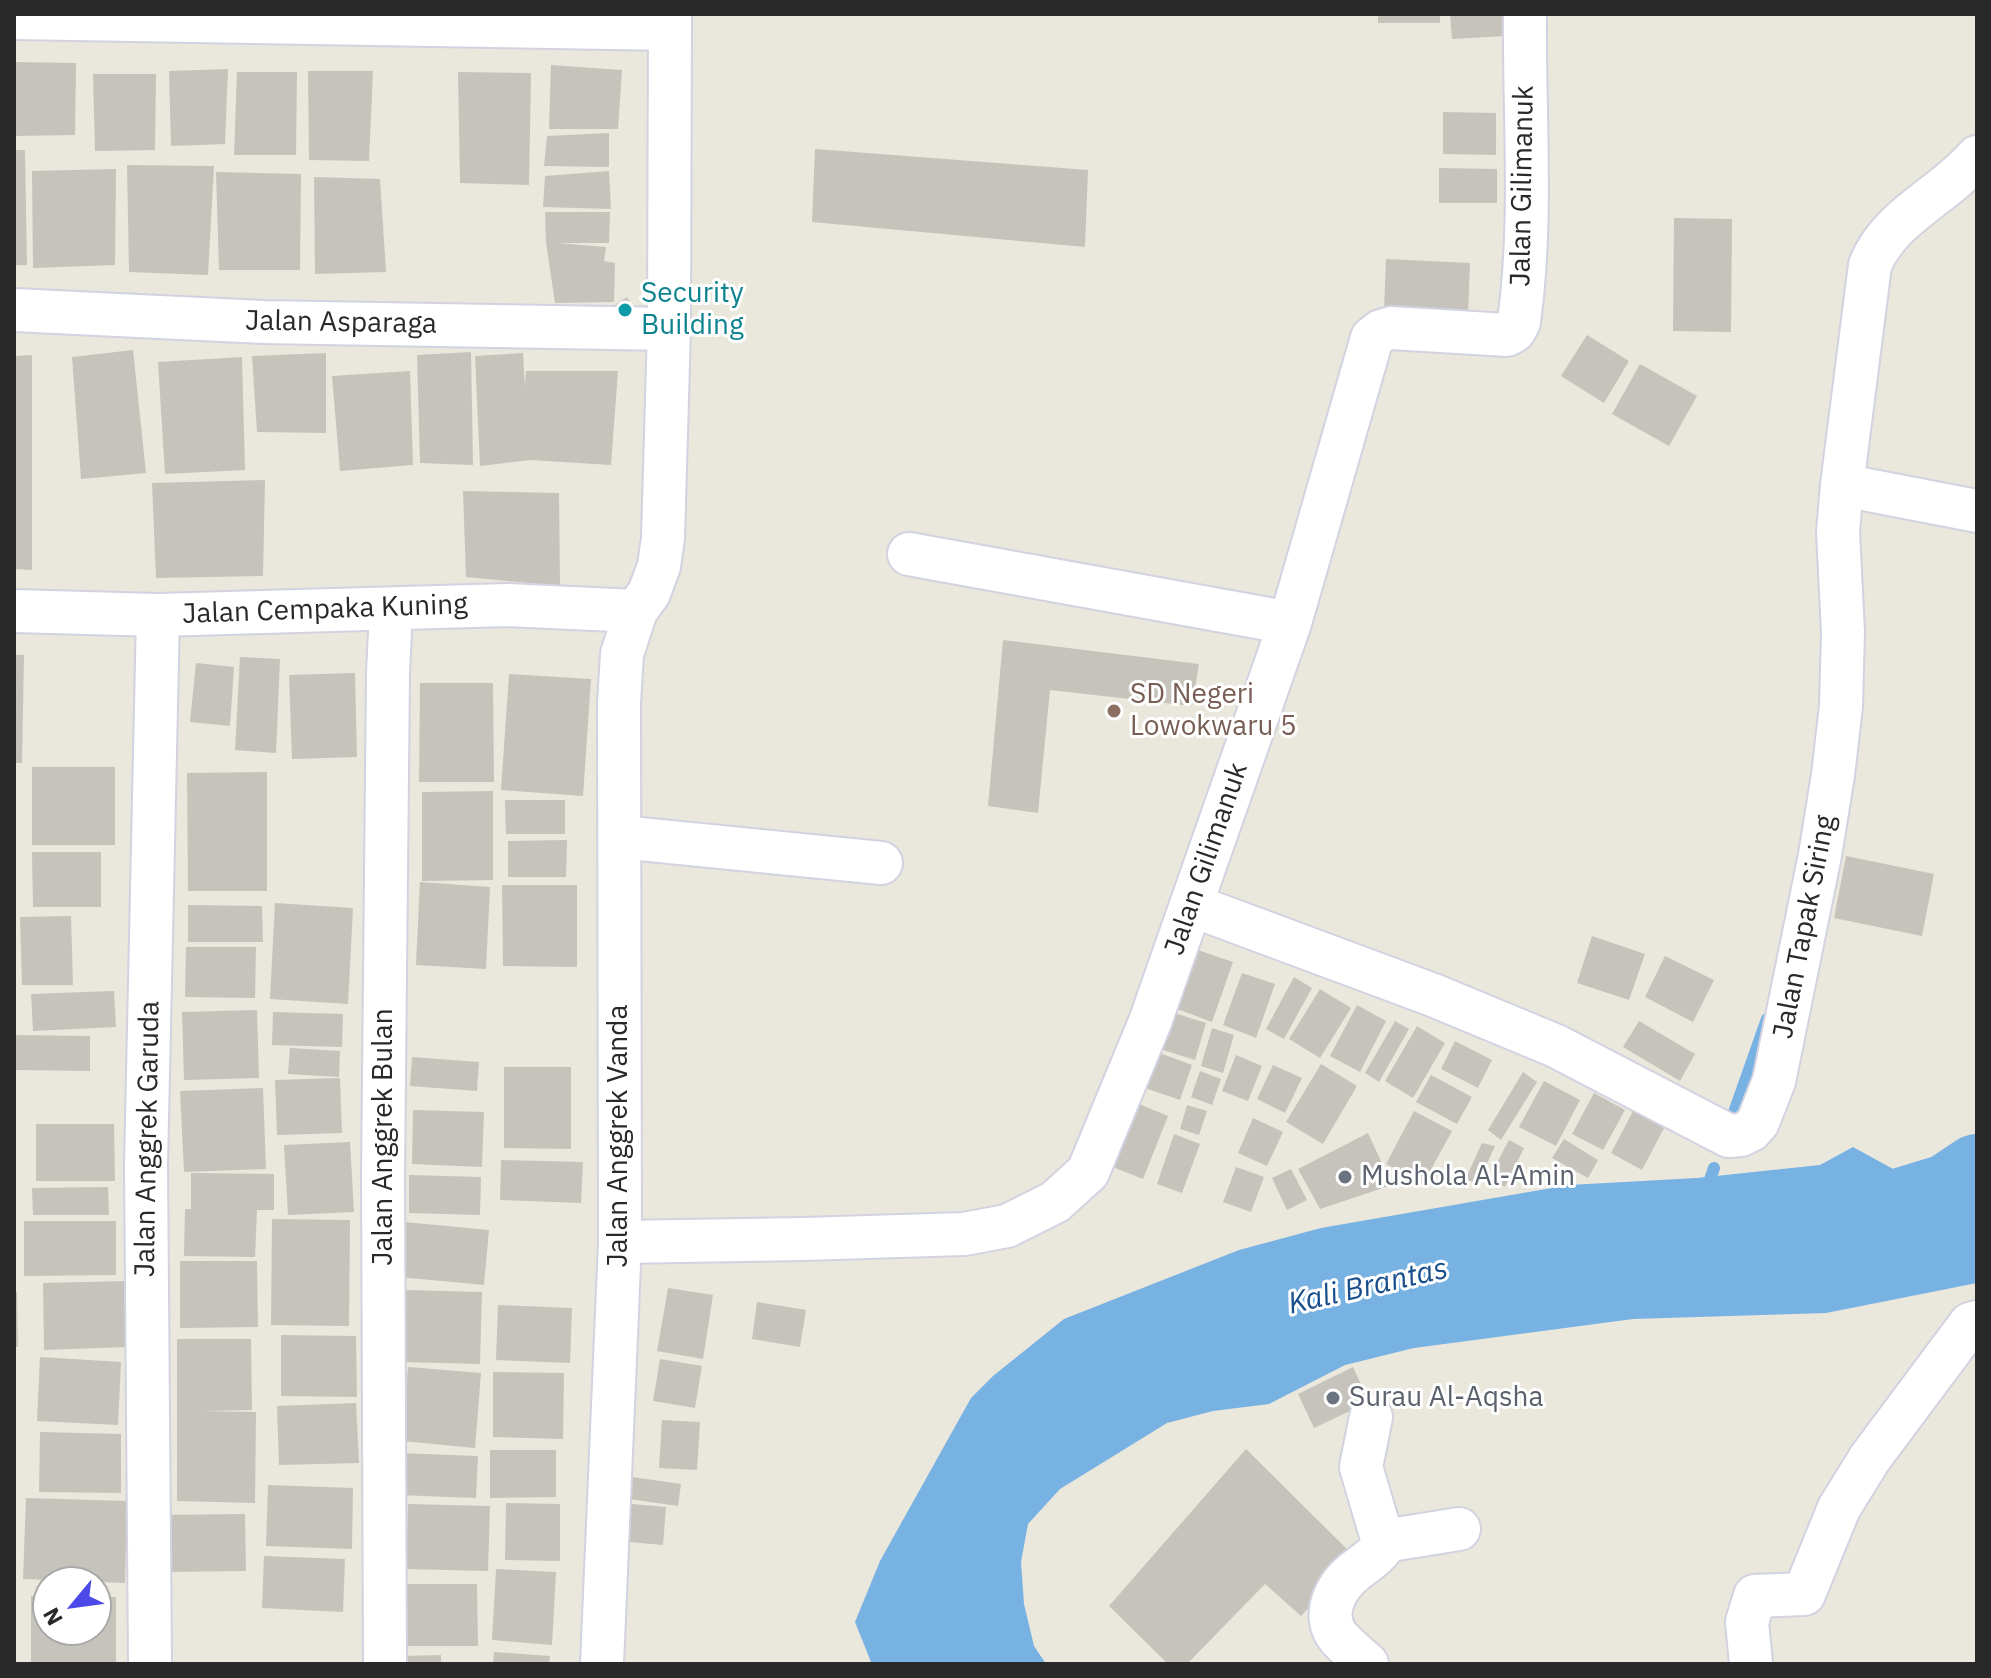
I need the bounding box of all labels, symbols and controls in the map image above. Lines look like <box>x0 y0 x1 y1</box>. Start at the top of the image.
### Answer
street label: Jalan Gilimanuk <box>1504 85 1542 287</box>
place label: Security Building <box>641 277 744 343</box>
marker: Security Building <box>616 301 634 319</box>
street label: Jalan Asparaga <box>245 305 437 341</box>
street label: Jalan Cempaka Kuning <box>182 588 468 632</box>
place label: SD Negeri Lowokwaru 5 <box>1130 678 1297 744</box>
marker: SD Negeri Lowokwaru 5 <box>1105 702 1123 720</box>
street label: Jalan Gilimanuk <box>1158 758 1256 960</box>
street label: Jalan Tapak Siring <box>1767 812 1843 1042</box>
street label: Jalan Anggrek Garuda <box>129 1001 167 1277</box>
street label: Jalan Anggrek Vanda <box>602 1005 636 1267</box>
street label: Jalan Anggrek Bulan <box>367 1008 401 1266</box>
place label: Mushola Al-Amin <box>1361 1160 1575 1194</box>
marker: Mushola Al-Amin <box>1336 1168 1354 1186</box>
water label: Kali Brantas <box>1285 1251 1451 1323</box>
place label: Surau Al-Aqsha <box>1349 1381 1543 1415</box>
marker: Surau Al-Aqsha <box>1324 1389 1342 1407</box>
north arrow <box>32 1566 112 1646</box>
text: N <box>36 1603 69 1631</box>

